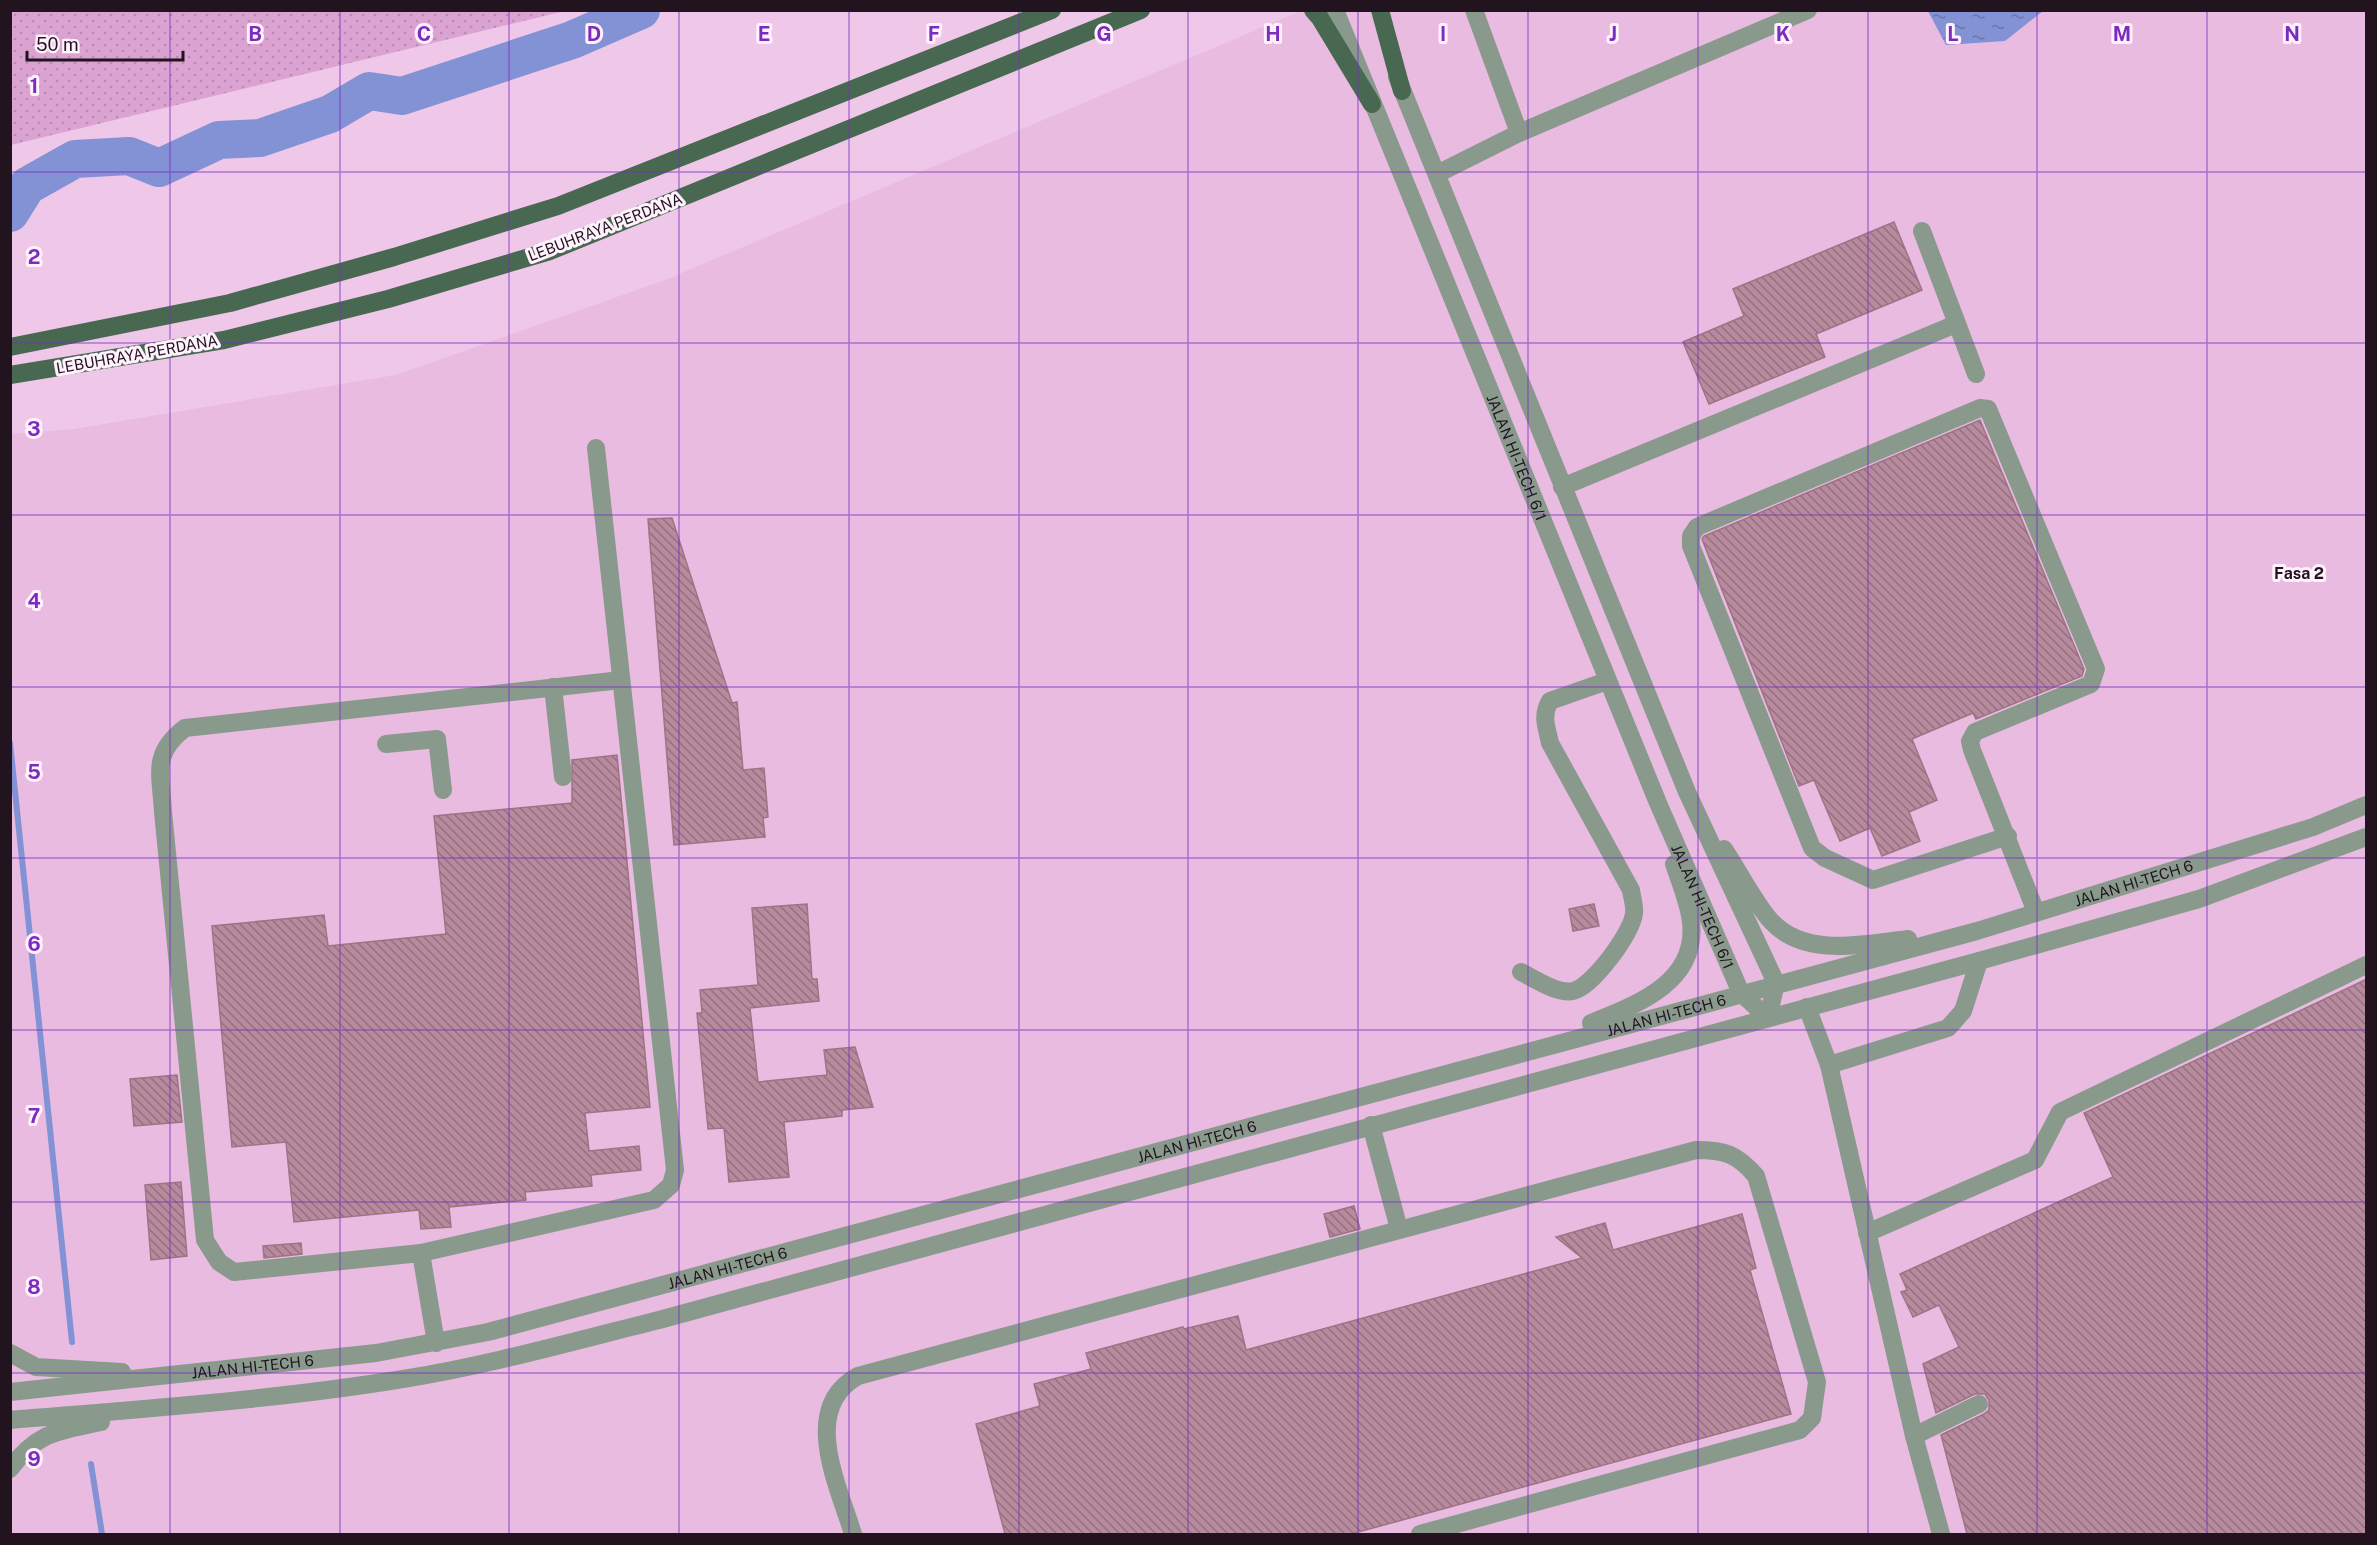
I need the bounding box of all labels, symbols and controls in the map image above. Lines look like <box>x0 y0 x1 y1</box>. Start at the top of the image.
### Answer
text: B <box>248 22 262 46</box>
text: C <box>417 22 431 46</box>
text: D <box>587 22 601 46</box>
text: E <box>758 22 770 46</box>
text: F <box>928 22 940 46</box>
text: G <box>1096 22 1112 46</box>
text: H <box>1265 22 1281 46</box>
text: I <box>1440 22 1446 46</box>
text: J <box>1609 22 1617 46</box>
text: K <box>1776 22 1790 46</box>
text: L <box>1947 22 1959 46</box>
text: M <box>2113 22 2131 46</box>
text: N <box>2284 22 2300 46</box>
scale bar <box>27 24 183 62</box>
text: 50 m <box>36 34 79 55</box>
text: 1 <box>30 74 38 98</box>
street label: LEBUHRAYA PERDANA <box>526 190 685 264</box>
text: 2 <box>28 245 40 269</box>
street label: LEBUHRAYA PERDANA <box>55 331 219 377</box>
street label: JALAN HI-TECH 6/1 <box>1484 392 1550 523</box>
text: 3 <box>27 417 41 441</box>
district label: Fasa 2 <box>2274 564 2324 583</box>
text: 4 <box>27 589 41 613</box>
text: 5 <box>27 760 41 784</box>
street label: JALAN HI-TECH 6/1 <box>1668 841 1738 971</box>
street label: JALAN HI-TECH 6 <box>2072 856 2195 909</box>
text: 6 <box>27 932 41 956</box>
street label: JALAN HI-TECH 6 <box>1604 991 1728 1039</box>
text: 7 <box>28 1104 40 1128</box>
street label: JALAN HI-TECH 6 <box>1135 1117 1258 1165</box>
street label: JALAN HI-TECH 6 <box>666 1243 789 1292</box>
text: 8 <box>27 1275 41 1299</box>
street label: JALAN HI-TECH 6 <box>191 1351 315 1381</box>
text: 9 <box>27 1447 41 1471</box>

